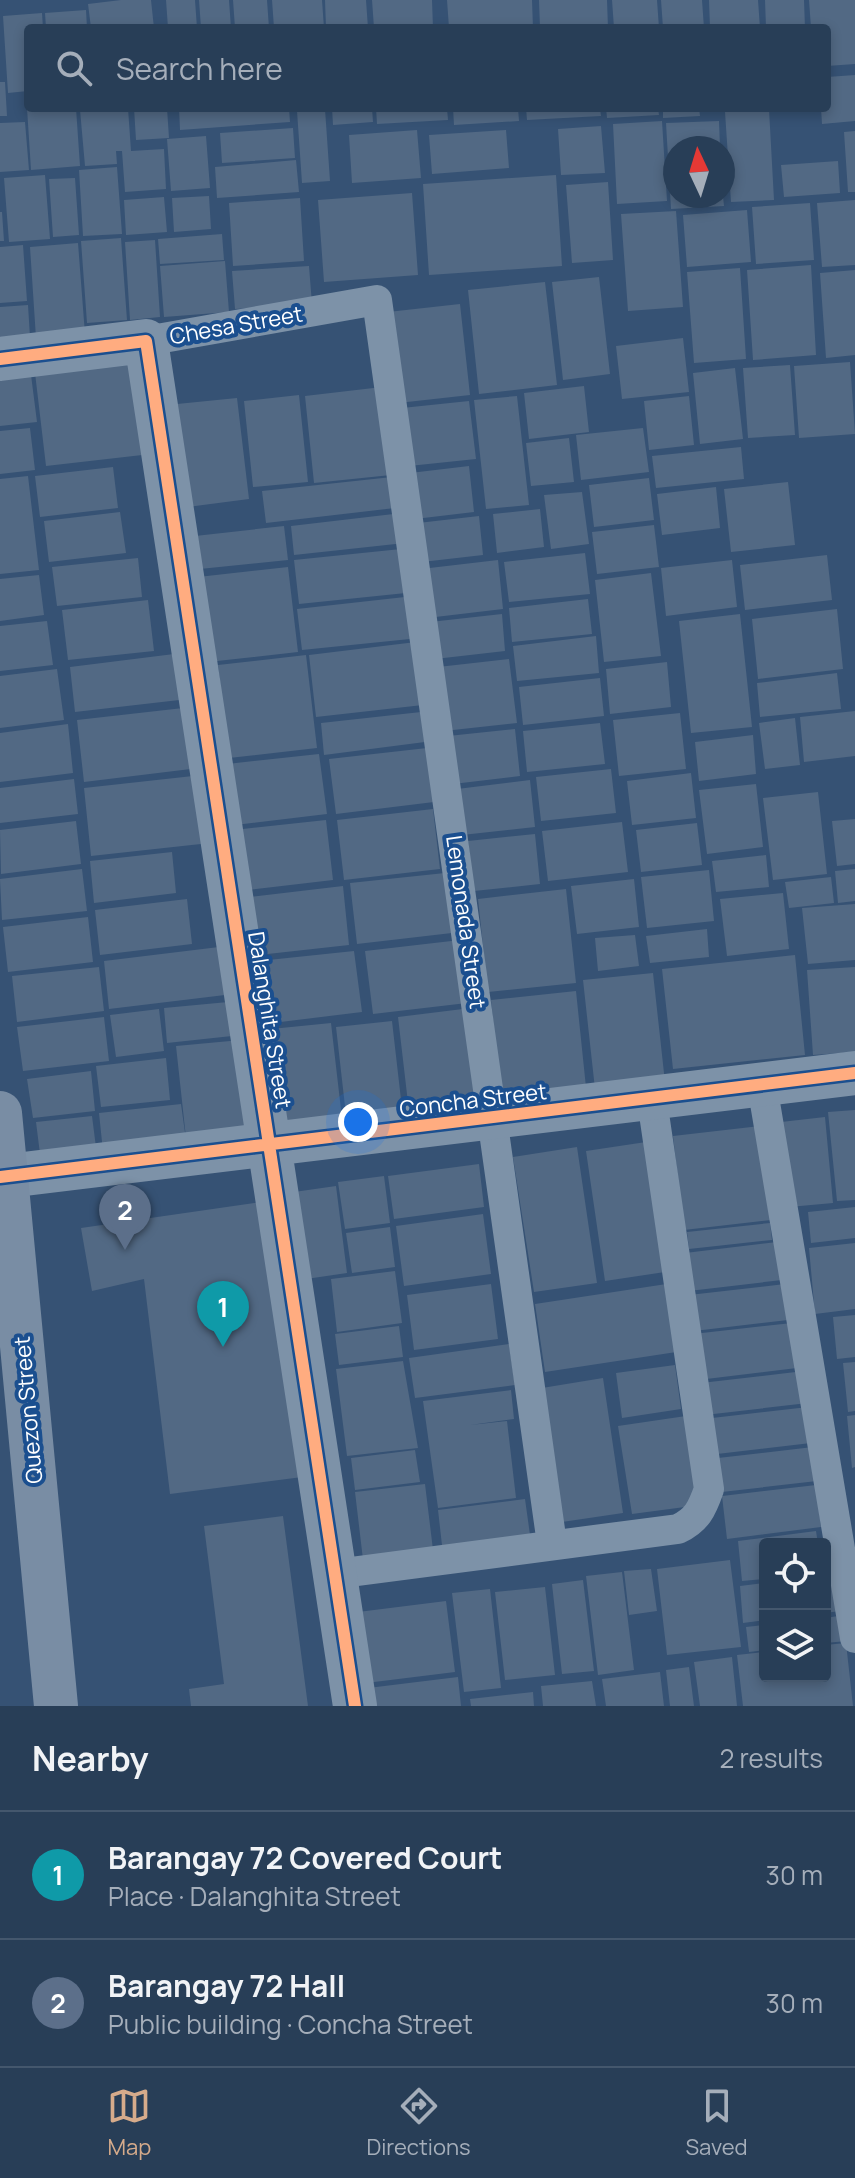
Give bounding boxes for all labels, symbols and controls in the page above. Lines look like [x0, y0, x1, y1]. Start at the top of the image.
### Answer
search box [24, 24, 831, 112]
icon: search [52, 46, 96, 90]
text: Search here [116, 48, 283, 89]
north arrow [663, 136, 735, 208]
street label: Chesa Street [167, 299, 305, 351]
street label: Lemonada Street [439, 833, 493, 1011]
street label: Dalanghita Street [241, 929, 299, 1111]
street label: Concha Street [398, 1076, 549, 1124]
your location [338, 1102, 378, 1142]
pin: 2 [99, 1184, 151, 1250]
pin: 1 [197, 1281, 249, 1347]
street label: Quezon Street [7, 1335, 49, 1485]
map controls [759, 1538, 831, 1682]
button: locate [759, 1538, 831, 1610]
button: layers [759, 1610, 831, 1682]
text: Nearby [32, 1735, 148, 1781]
text: 2 results [719, 1740, 823, 1776]
text: Barangay 72 Covered Court [108, 1837, 502, 1878]
text: 1 [52, 1857, 64, 1893]
text: 30 m [766, 1857, 823, 1893]
text: Place · Dalanghita Street [108, 1878, 401, 1914]
text: Barangay 72 Hall [108, 1965, 345, 2006]
text: 2 [50, 1985, 66, 2021]
text: 30 m [766, 1985, 823, 2021]
text: Public building · Concha Street [108, 2006, 473, 2042]
tab: Map [107, 2084, 151, 2162]
tab: Directions [366, 2084, 471, 2162]
tab: Saved [686, 2084, 748, 2162]

